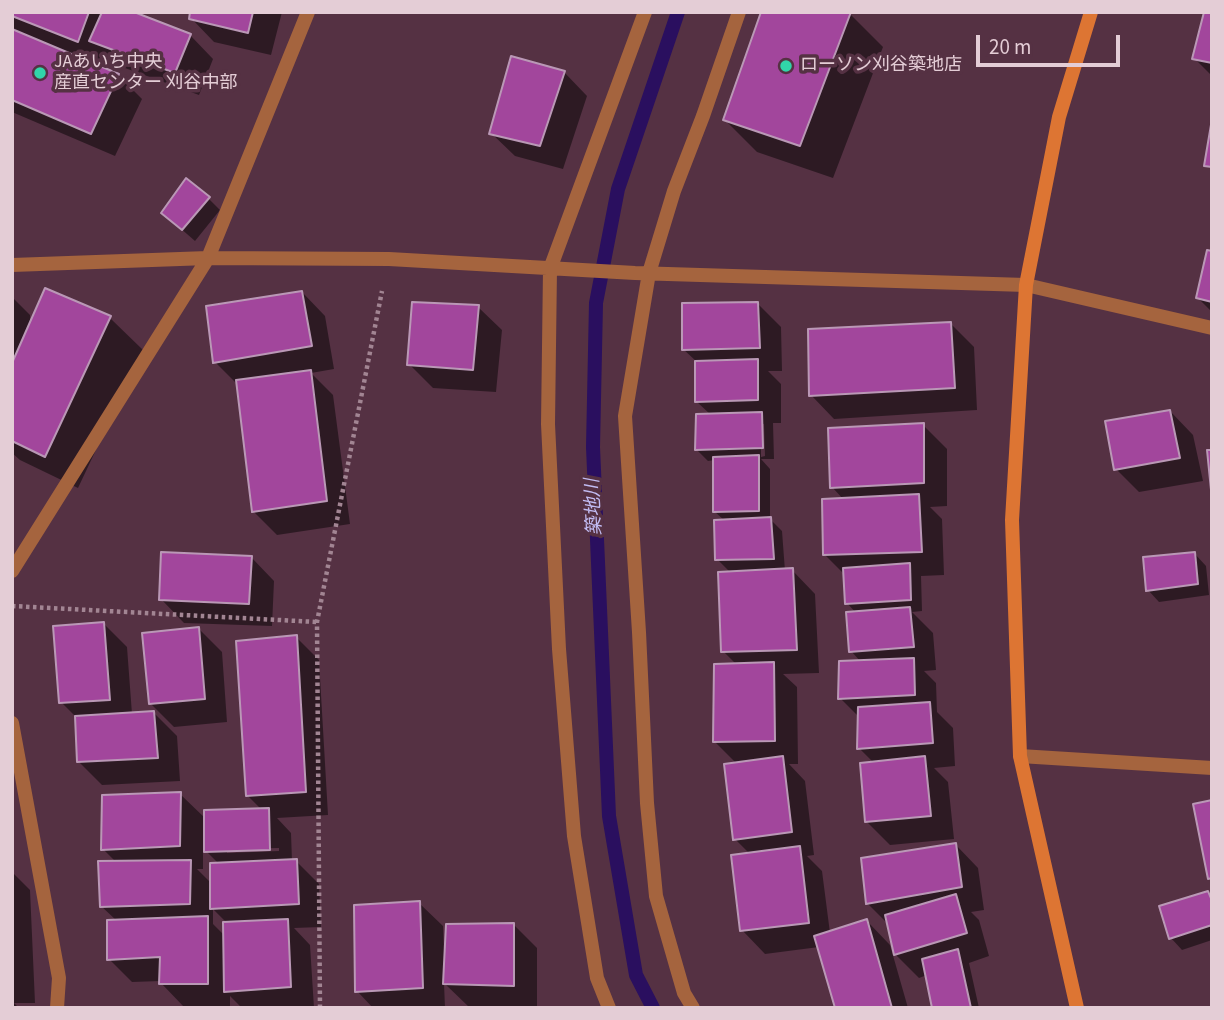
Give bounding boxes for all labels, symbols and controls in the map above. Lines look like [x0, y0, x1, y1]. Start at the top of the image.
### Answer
scale bar [979, 21, 1122, 65]
text: 20 m [989, 32, 1031, 62]
place label: JAあいち中央 産直センター 刈谷中部 [54, 52, 238, 94]
place label: ローソン刈谷築地店 [800, 55, 962, 77]
marker: ローソン刈谷築地店 [778, 58, 794, 74]
marker: JAあいち中央 産直センター 刈谷中部 [32, 65, 48, 81]
water label: 築地川 [582, 478, 608, 536]

